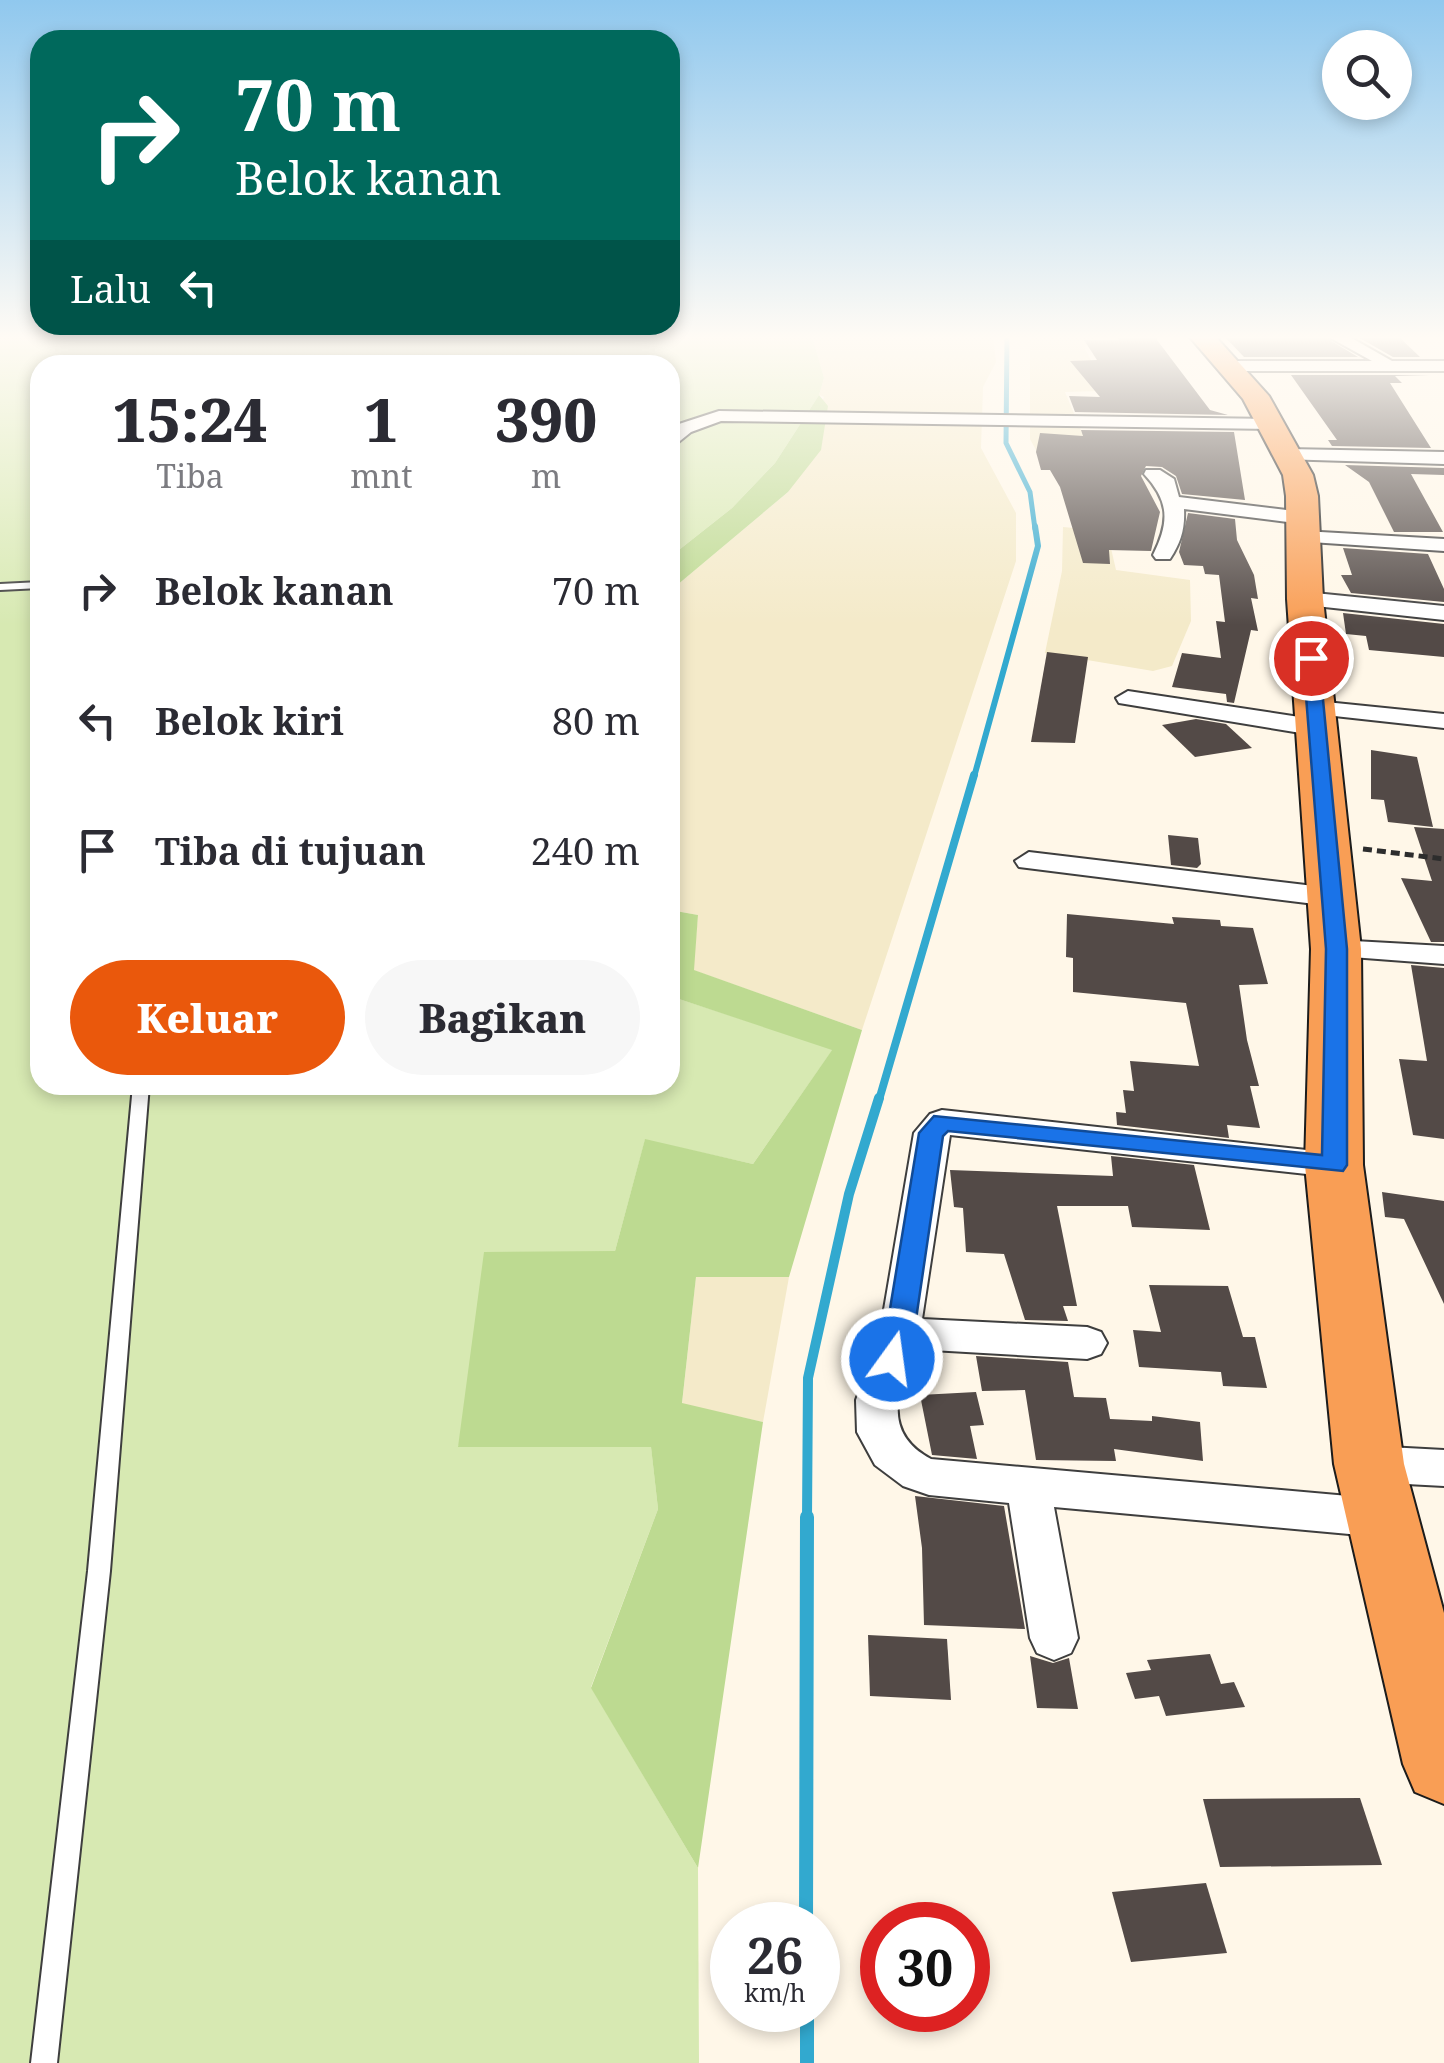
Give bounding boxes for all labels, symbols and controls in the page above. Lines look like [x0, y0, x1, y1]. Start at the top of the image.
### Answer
map controls [1322, 30, 1412, 120]
button: search [1322, 30, 1412, 120]
text: 70 m [235, 56, 401, 152]
icon: right [70, 70, 200, 200]
text: Belok kanan [235, 147, 502, 208]
icon: left [171, 260, 226, 315]
text: Lalu [70, 262, 151, 314]
text: 15:24 [113, 378, 268, 460]
text: 1 [364, 378, 398, 460]
text: 390 [495, 378, 597, 460]
text: Tiba [156, 454, 224, 497]
text: mnt [350, 454, 412, 497]
text: m [531, 454, 561, 497]
icon: right [70, 563, 125, 618]
text: Belok kanan [155, 564, 394, 616]
text: 70 m [552, 564, 640, 616]
pin [1269, 616, 1354, 701]
icon: arrive [1284, 631, 1339, 686]
icon: left [70, 693, 125, 748]
text: Belok kiri [155, 694, 344, 746]
text: 80 m [552, 694, 640, 746]
icon: arrive [70, 823, 125, 878]
text: Tiba di tujuan [155, 824, 426, 876]
text: 240 m [530, 824, 640, 876]
button: Keluar [70, 960, 345, 1075]
button: Bagikan [365, 960, 640, 1075]
position arrow [840, 1307, 944, 1411]
speed limit sign: 30 [860, 1902, 990, 2032]
text: 26 [747, 1921, 803, 1989]
text: km/h [744, 1975, 806, 2009]

